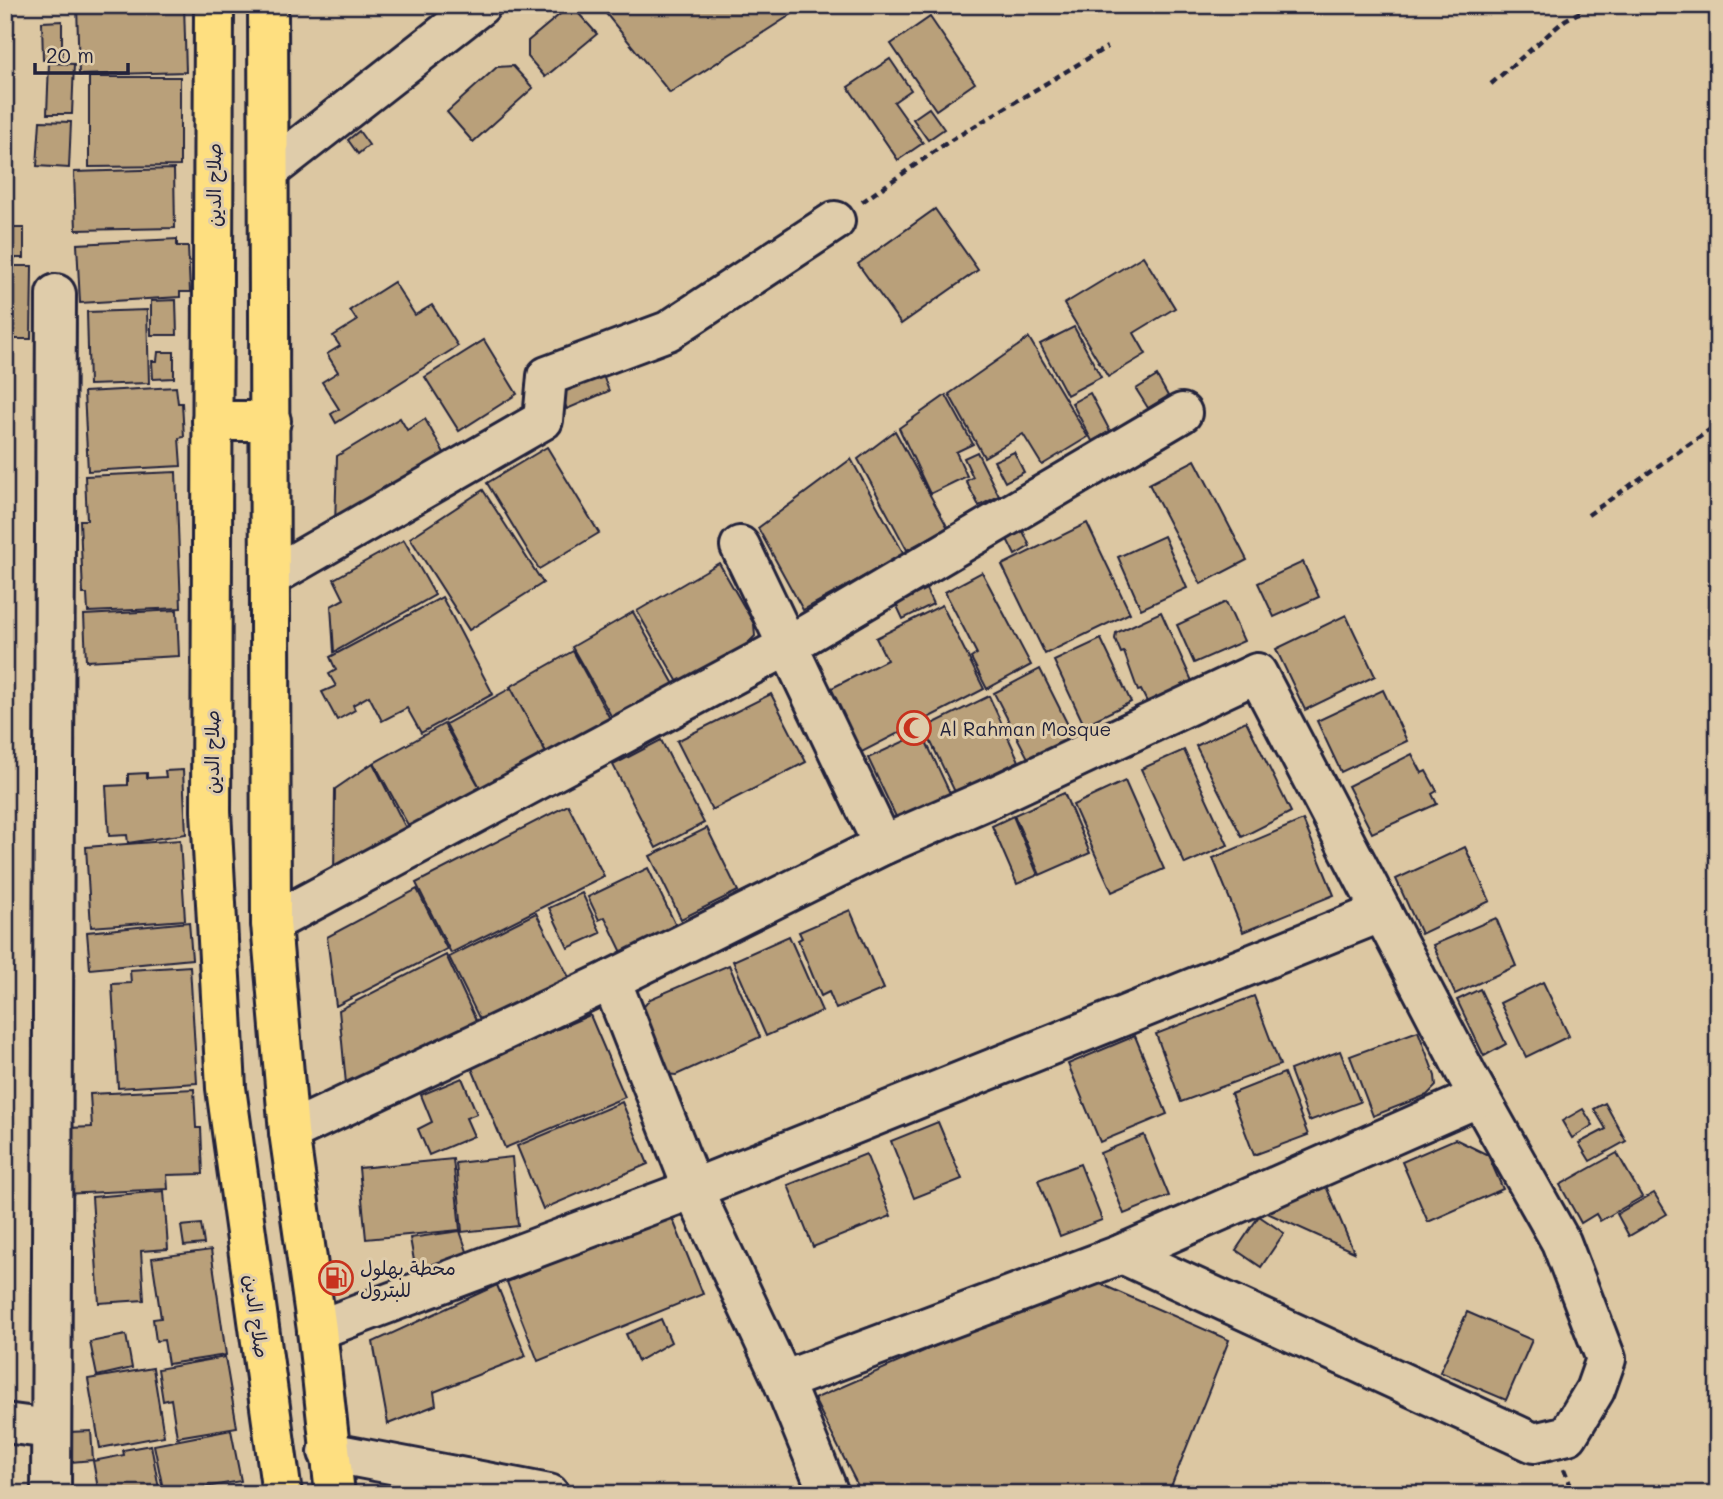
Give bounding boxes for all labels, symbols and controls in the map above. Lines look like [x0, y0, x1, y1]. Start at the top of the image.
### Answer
scale bar [35, 32, 128, 76]
text: 20 m [46, 41, 94, 68]
street label: صلاح الدين [201, 143, 227, 227]
mosque icon: Al Rahman Mosque [895, 709, 933, 747]
street label: صلاح الدين [199, 710, 225, 794]
place label: Al Rahman Mosque [939, 716, 1111, 741]
place label: محطة بهلول للبترول [360, 1255, 456, 1302]
fuel station icon: محطة بهلول للبترول [317, 1259, 355, 1297]
street label: صلاح الدين [238, 1273, 275, 1360]

